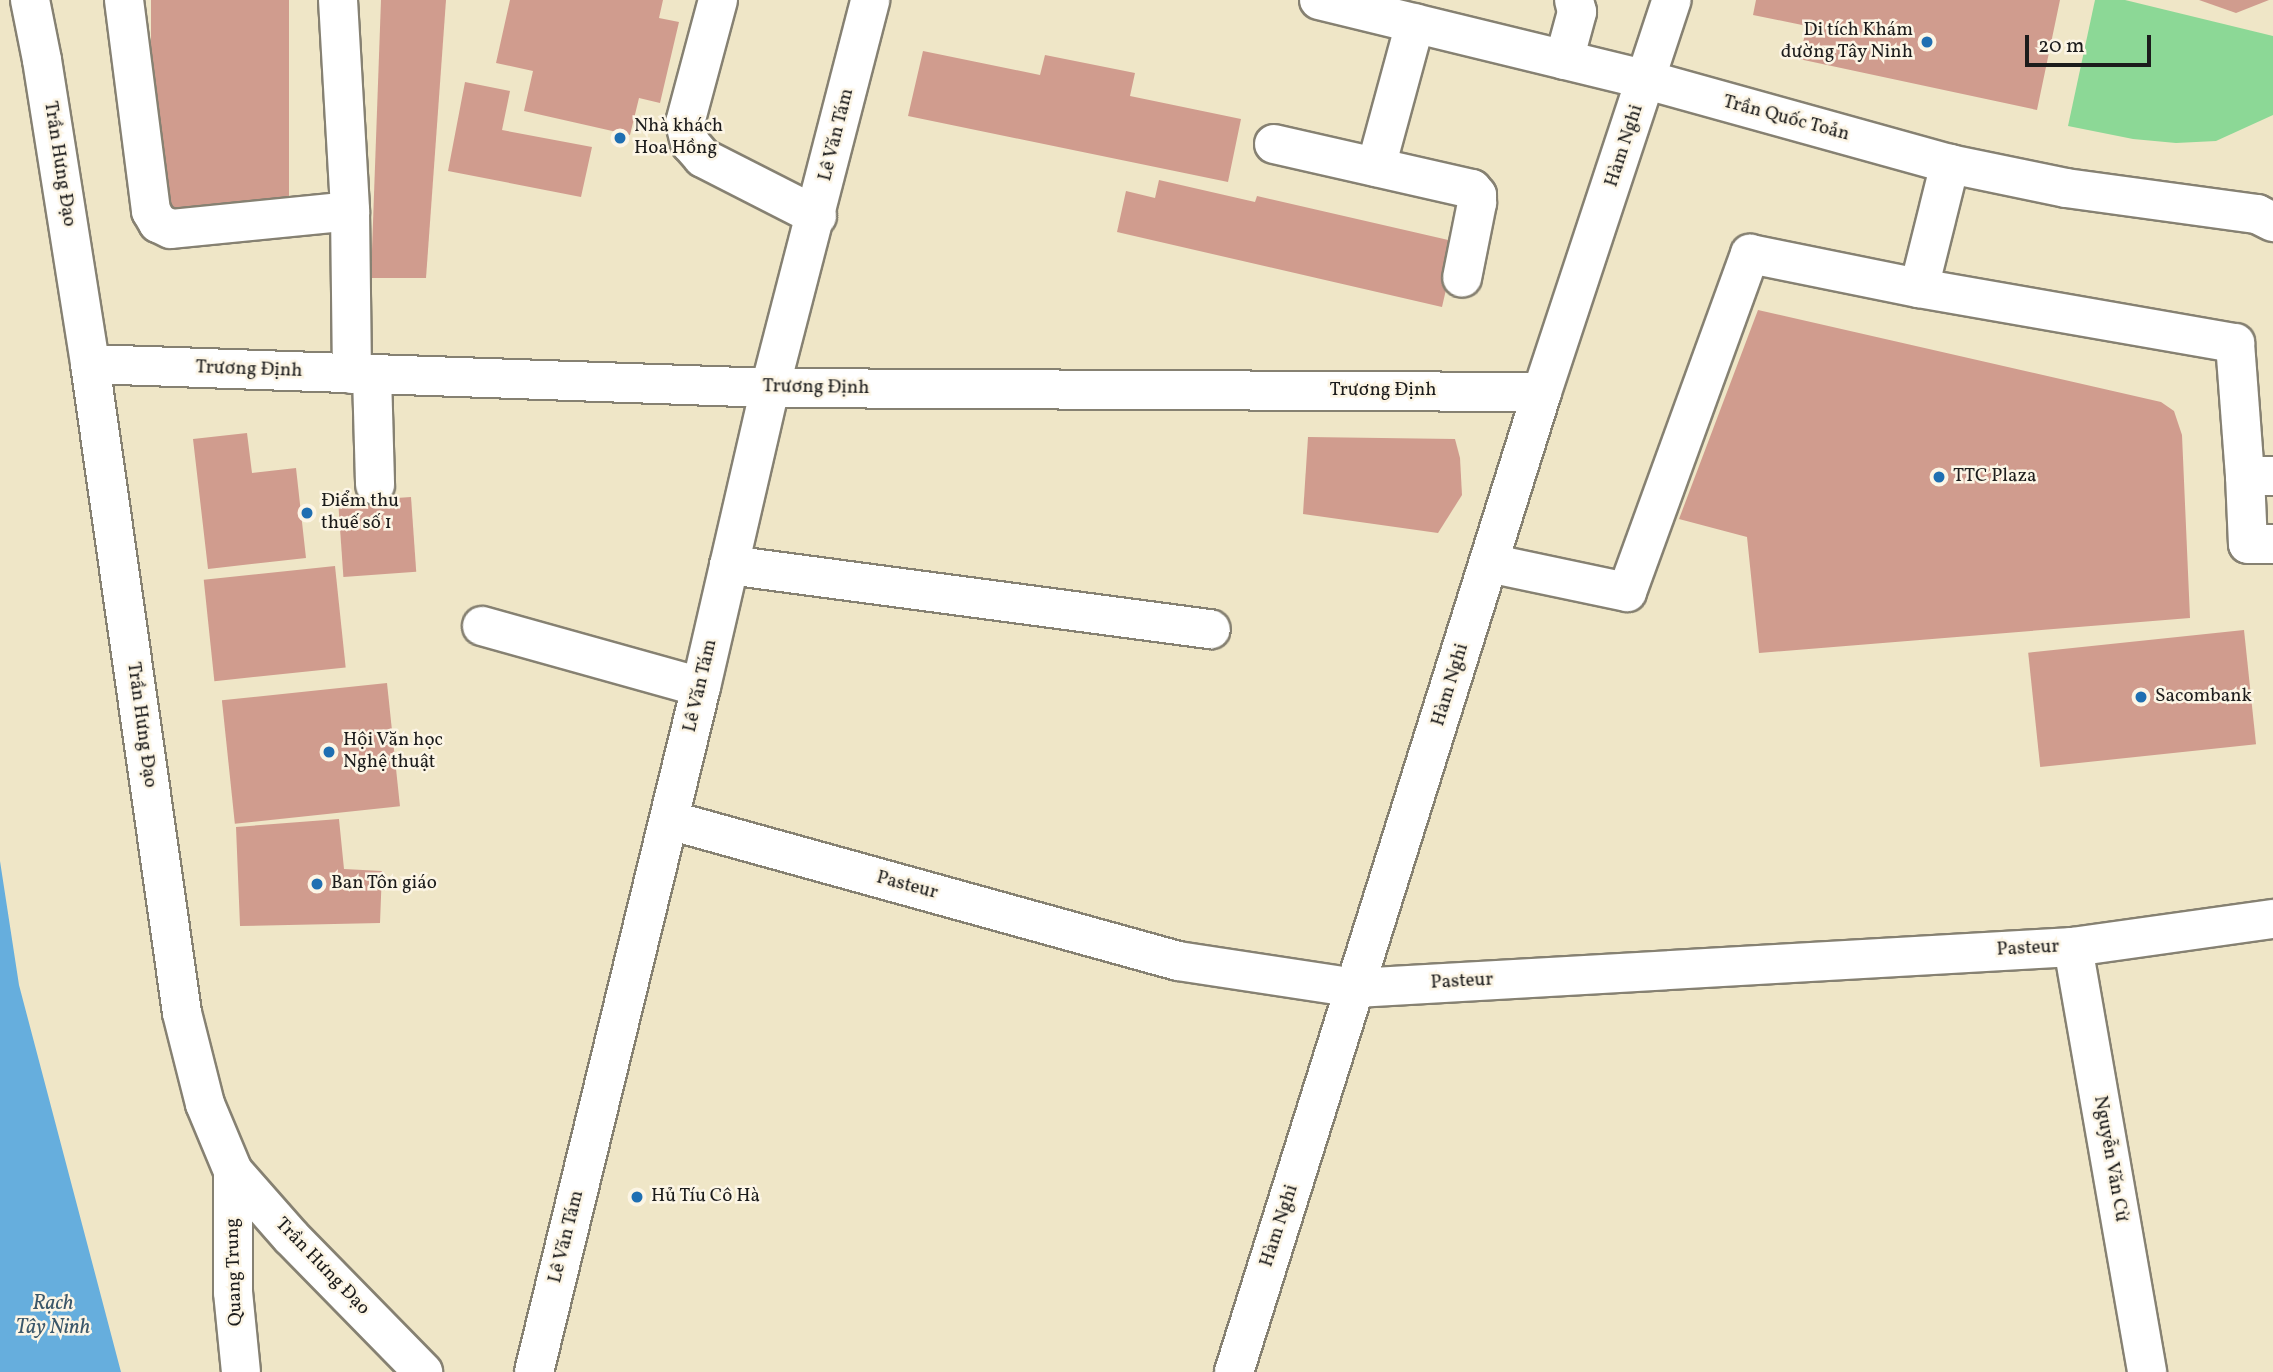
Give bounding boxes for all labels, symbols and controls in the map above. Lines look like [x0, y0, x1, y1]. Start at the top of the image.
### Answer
place label: Di tích Khám đường Tây Ninh [1780, 20, 1913, 64]
scale bar [2028, 21, 2154, 65]
text: 20 m [2038, 32, 2084, 61]
marker: Di tích Khám đường Tây Ninh [1919, 34, 1935, 50]
street label: Lê Văn Tám [814, 86, 860, 184]
street label: Trần Quốc Toản [1720, 91, 1852, 147]
street label: Trần Hưng Đạo [38, 100, 80, 228]
street label: Hàm Nghi [1601, 102, 1649, 190]
place label: Nhà khách Hoa Hồng [634, 116, 723, 160]
marker: Nhà khách Hoa Hồng [612, 130, 628, 146]
street label: Trương Định [195, 357, 303, 383]
street label: Trương Định [762, 376, 870, 400]
street label: Trương Định [1329, 380, 1437, 402]
place label: TTC Plaza [1953, 466, 2036, 488]
marker: TTC Plaza [1931, 469, 1947, 485]
place label: Điểm thu thuế số 1 [321, 491, 399, 535]
marker: Điểm thu thuế số 1 [299, 505, 315, 521]
street label: Lê Văn Tám [679, 637, 723, 735]
street label: Hàm Nghi [1428, 641, 1474, 729]
street label: Trần Hưng Đạo [121, 661, 161, 789]
place label: Sacombank [2155, 686, 2252, 708]
marker: Sacombank [2133, 689, 2149, 705]
place label: Hội Văn học Nghệ thuật [343, 730, 444, 774]
marker: Hội Văn học Nghệ thuật [321, 744, 337, 760]
street label: Pasteur [874, 867, 940, 905]
place label: Ban Tôn giáo [331, 873, 437, 895]
marker: Ban Tôn giáo [309, 876, 325, 892]
street label: Pasteur [1996, 936, 2060, 962]
street label: Pasteur [1430, 969, 1494, 995]
street label: Nguyễn Văn Cừ [2088, 1094, 2132, 1224]
street label: Hàm Nghi [1256, 1182, 1304, 1270]
place label: Hủ Tíu Cô Hà [651, 1186, 760, 1208]
street label: Lê Văn Tám [544, 1188, 590, 1286]
marker: Hủ Tíu Cô Hà [629, 1189, 645, 1205]
street label: Trần Hưng Đạo [270, 1214, 374, 1320]
street label: Quang Trung [222, 1217, 248, 1327]
water label: Rạch Tây Ninh [16, 1291, 90, 1341]

